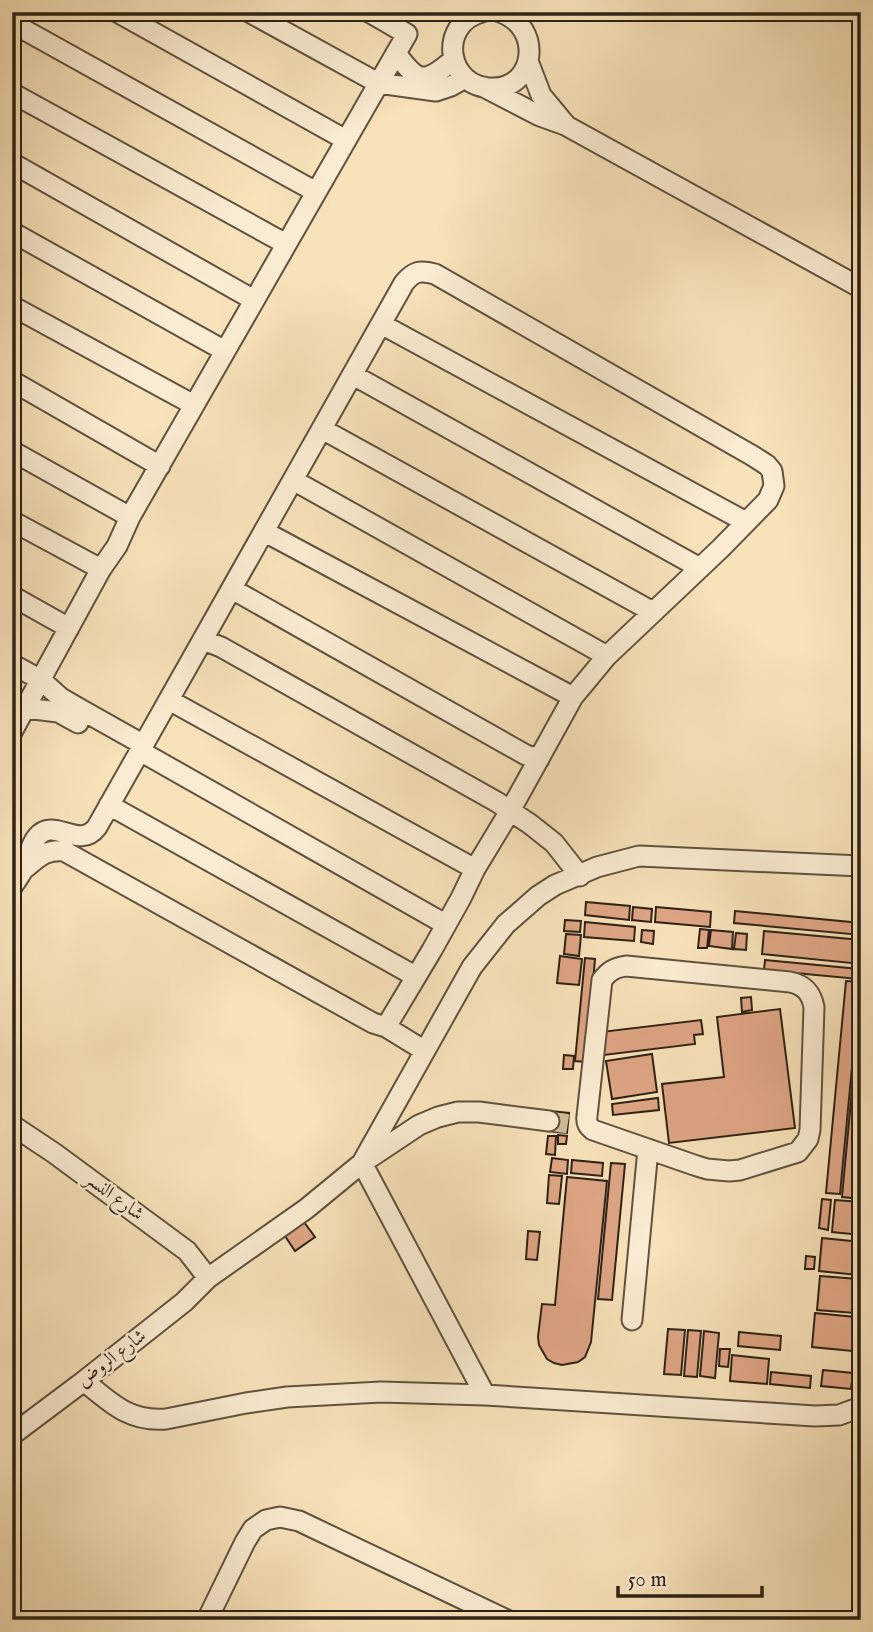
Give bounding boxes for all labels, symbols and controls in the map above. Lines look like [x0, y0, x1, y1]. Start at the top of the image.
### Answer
street label: شارع النسر [77, 1166, 148, 1228]
street label: شارع الروض [72, 1324, 153, 1395]
scale bar [618, 1555, 761, 1599]
text: 50 m [628, 1567, 667, 1594]

